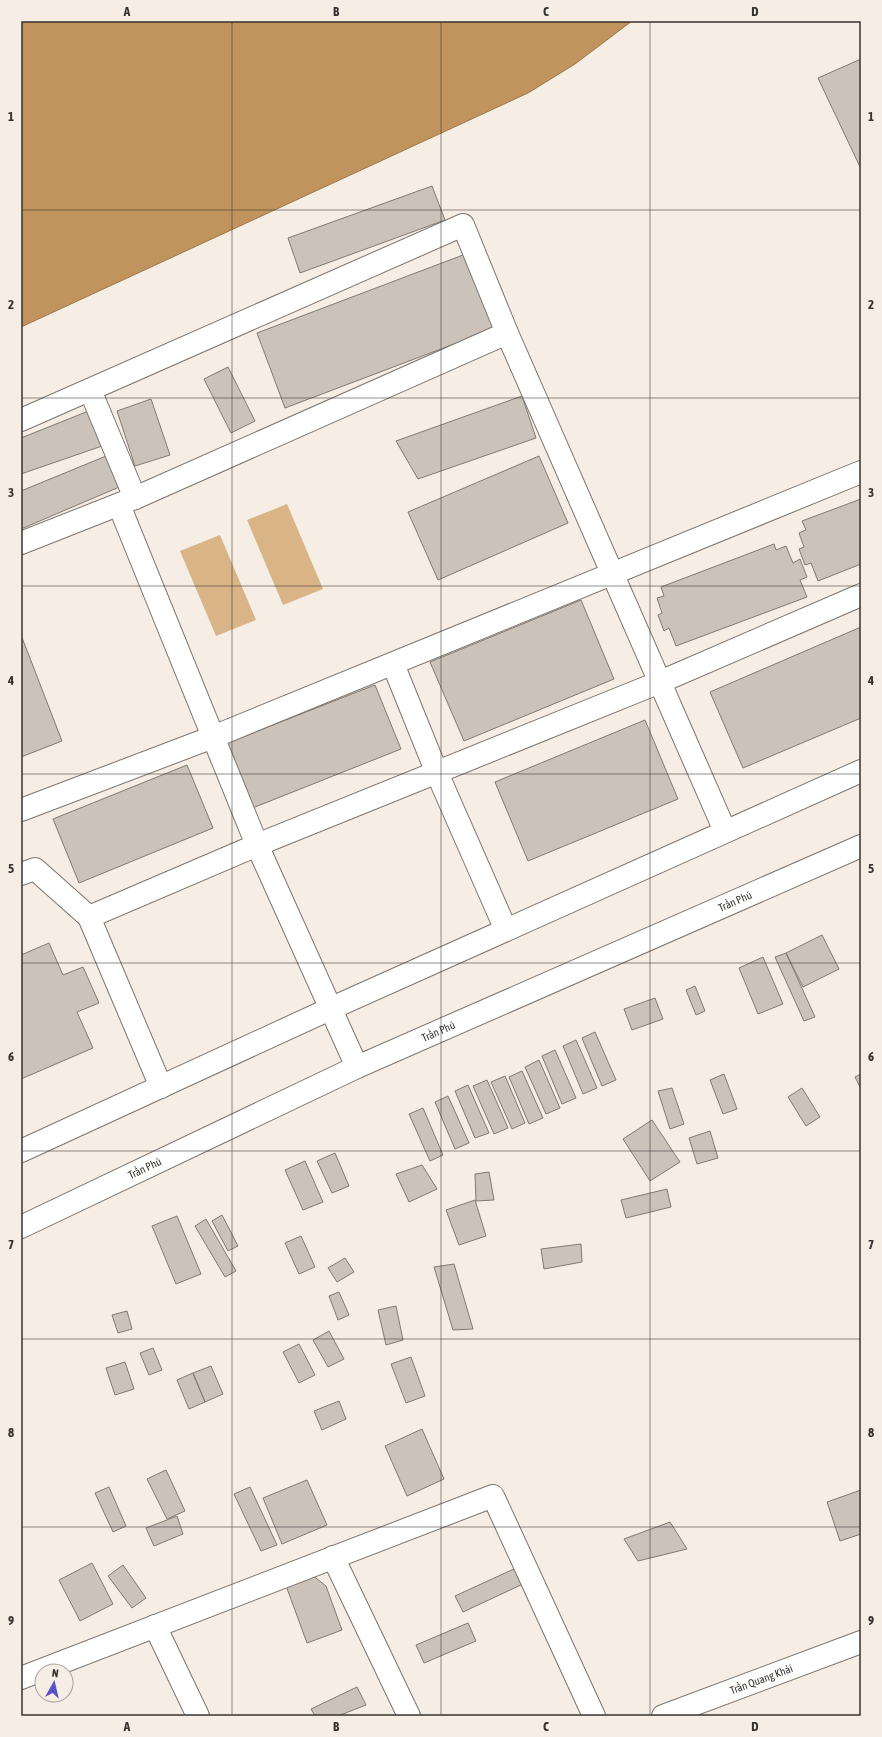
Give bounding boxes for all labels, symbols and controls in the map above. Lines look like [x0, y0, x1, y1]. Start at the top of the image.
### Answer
text: A [123, 4, 131, 19]
text: B [333, 4, 340, 19]
text: C [543, 4, 549, 19]
text: D [751, 4, 759, 19]
text: 1 [8, 109, 14, 124]
text: 1 [868, 109, 874, 124]
text: 2 [8, 297, 14, 312]
text: 2 [868, 297, 874, 312]
text: 3 [8, 485, 14, 500]
text: 3 [868, 485, 874, 500]
text: 4 [7, 673, 14, 688]
text: 4 [867, 673, 874, 688]
text: 5 [8, 861, 14, 876]
text: 5 [868, 861, 874, 876]
street label: Trần Phú [717, 889, 754, 914]
street label: Trần Phú [420, 1019, 457, 1044]
text: 6 [8, 1049, 14, 1064]
text: 6 [868, 1049, 874, 1064]
street label: Trần Phú [126, 1155, 163, 1181]
text: 7 [8, 1237, 14, 1252]
text: 7 [868, 1237, 874, 1252]
text: 8 [8, 1425, 14, 1440]
text: 8 [868, 1425, 874, 1440]
text: 9 [8, 1613, 14, 1628]
text: 9 [868, 1613, 874, 1628]
street label: Trần Quang Khải [728, 1662, 794, 1696]
north arrow [34, 1663, 74, 1703]
text: N [51, 1667, 59, 1679]
text: A [123, 1719, 131, 1734]
text: B [333, 1719, 340, 1734]
text: C [543, 1719, 549, 1734]
text: D [751, 1719, 759, 1734]

